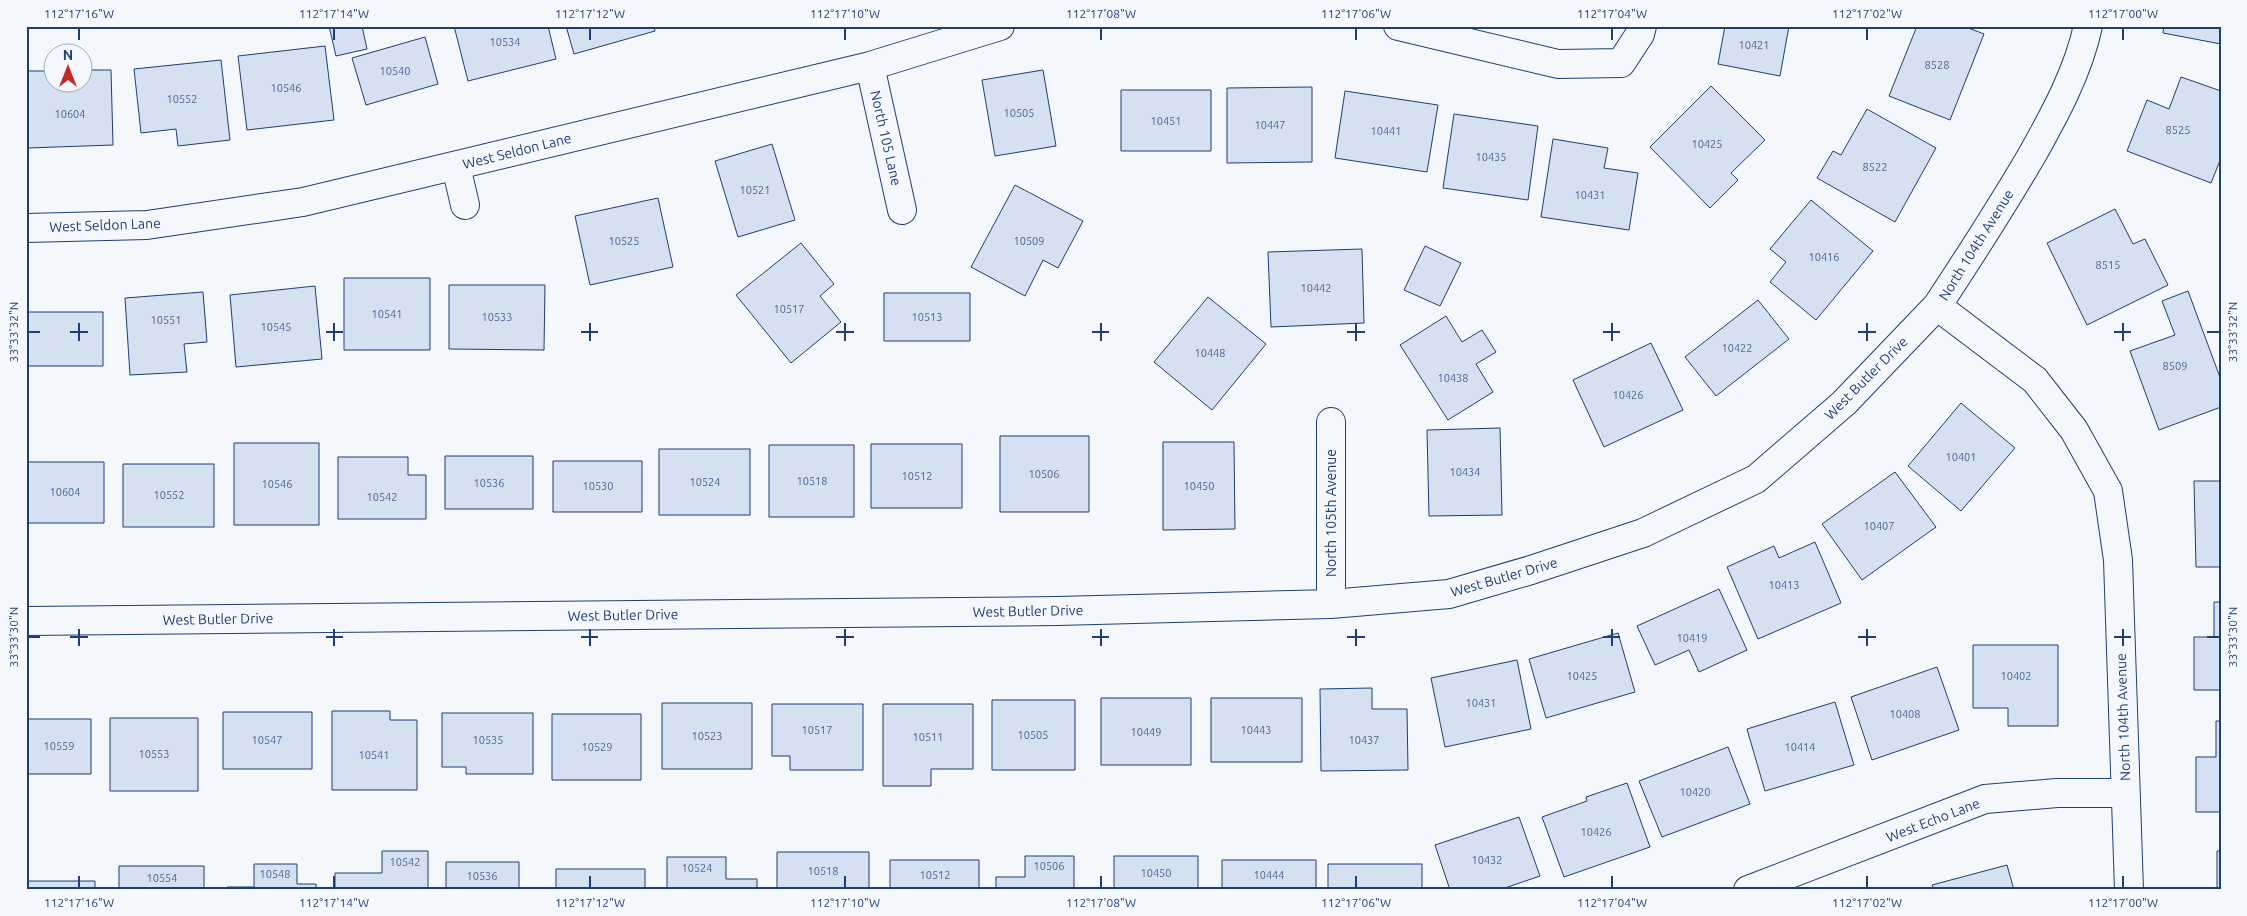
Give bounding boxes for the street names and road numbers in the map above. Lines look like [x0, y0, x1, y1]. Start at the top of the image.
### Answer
street label: North 105 Lane [867, 89, 905, 187]
street label: West Seldon Lane [461, 130, 573, 172]
street label: North 104th Avenue [1935, 187, 2017, 303]
street label: West Seldon Lane [49, 215, 161, 235]
street label: West Butler Drive [1821, 333, 1911, 423]
street label: North 105th Avenue [1323, 449, 1339, 577]
street label: West Butler Drive [1449, 554, 1559, 600]
street label: West Butler Drive [973, 602, 1083, 620]
street label: West Butler Drive [568, 606, 678, 624]
street label: West Butler Drive [163, 610, 273, 628]
street label: North 104th Avenue [2113, 653, 2133, 781]
street label: West Echo Lane [1884, 795, 1982, 845]

